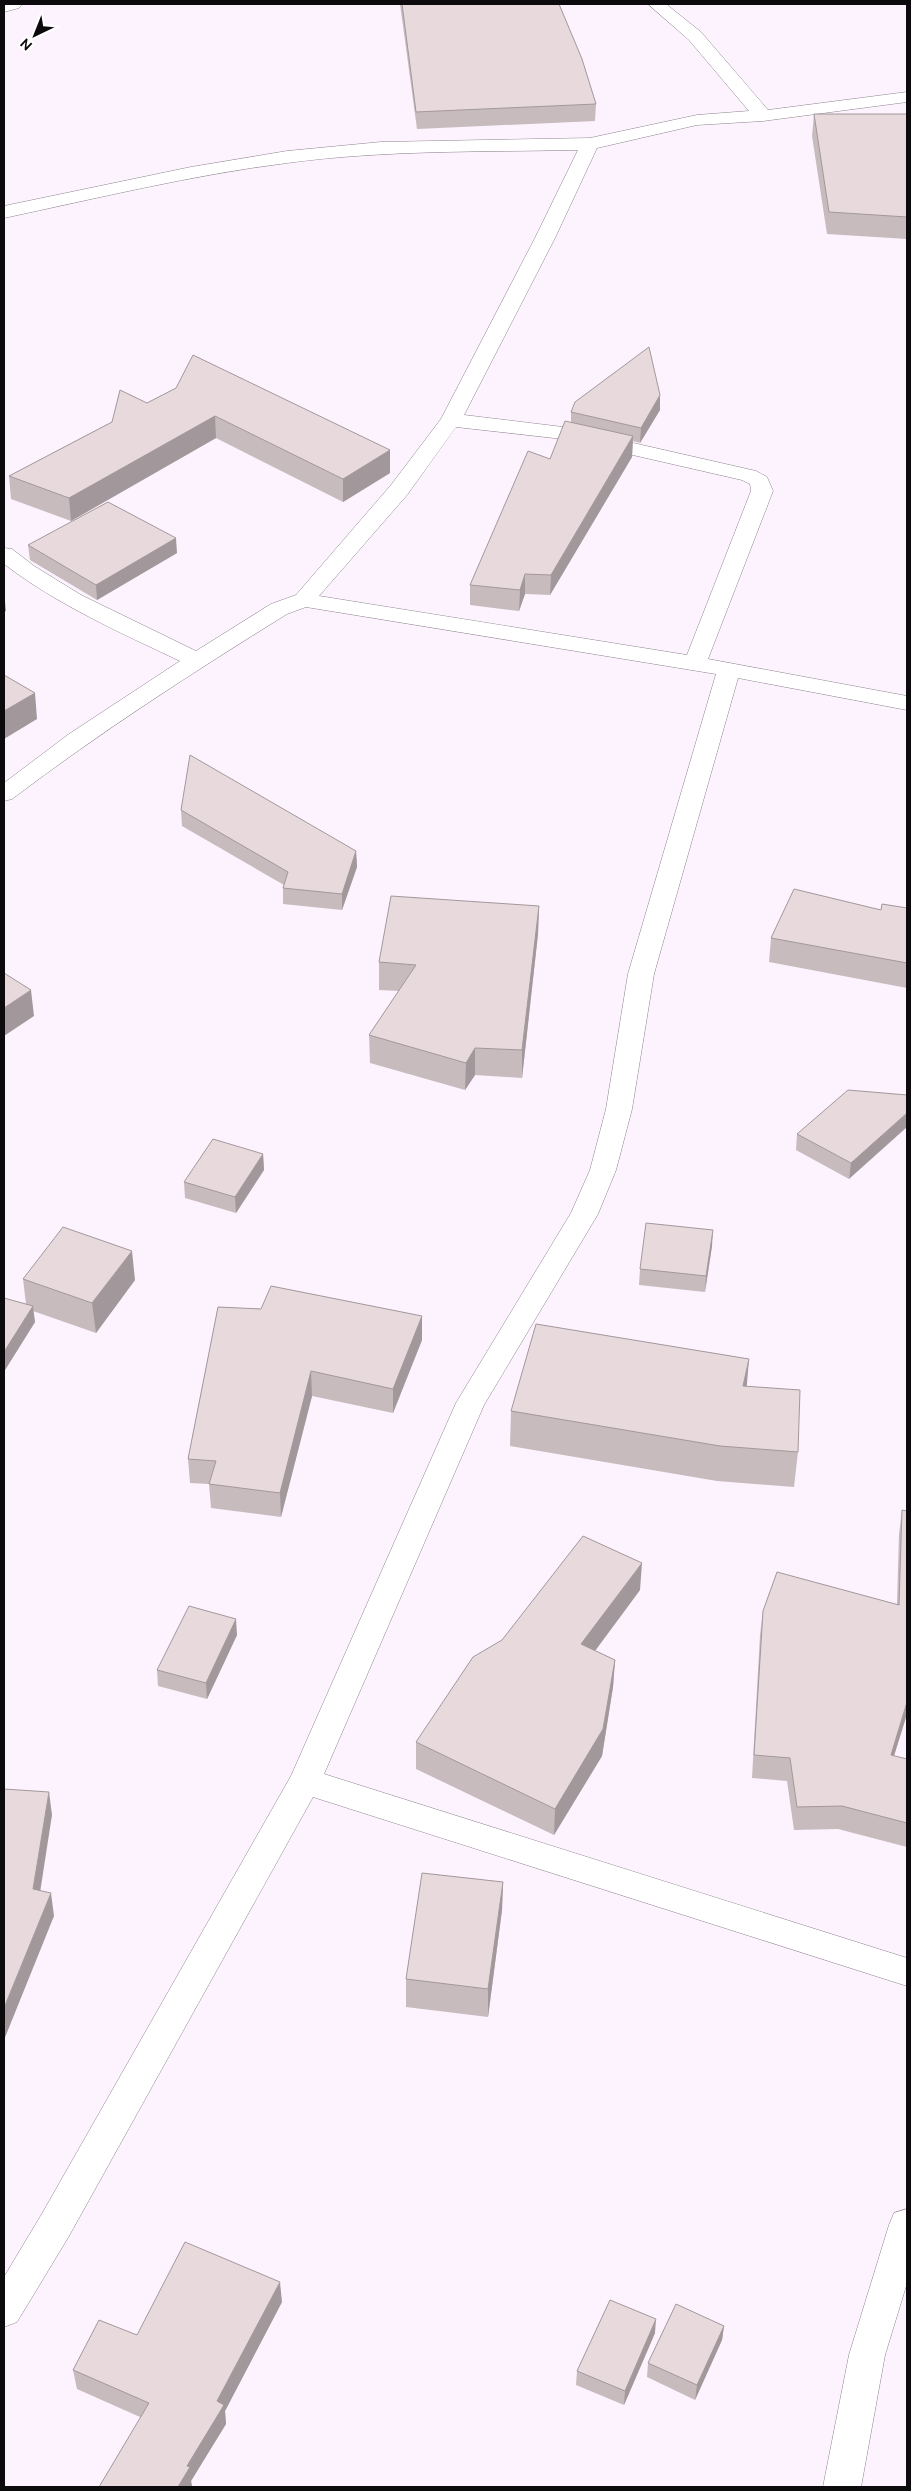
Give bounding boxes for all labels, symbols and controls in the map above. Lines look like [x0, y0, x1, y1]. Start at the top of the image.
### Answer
north arrow [10, 10, 60, 60]
text: N [17, 35, 35, 54]

